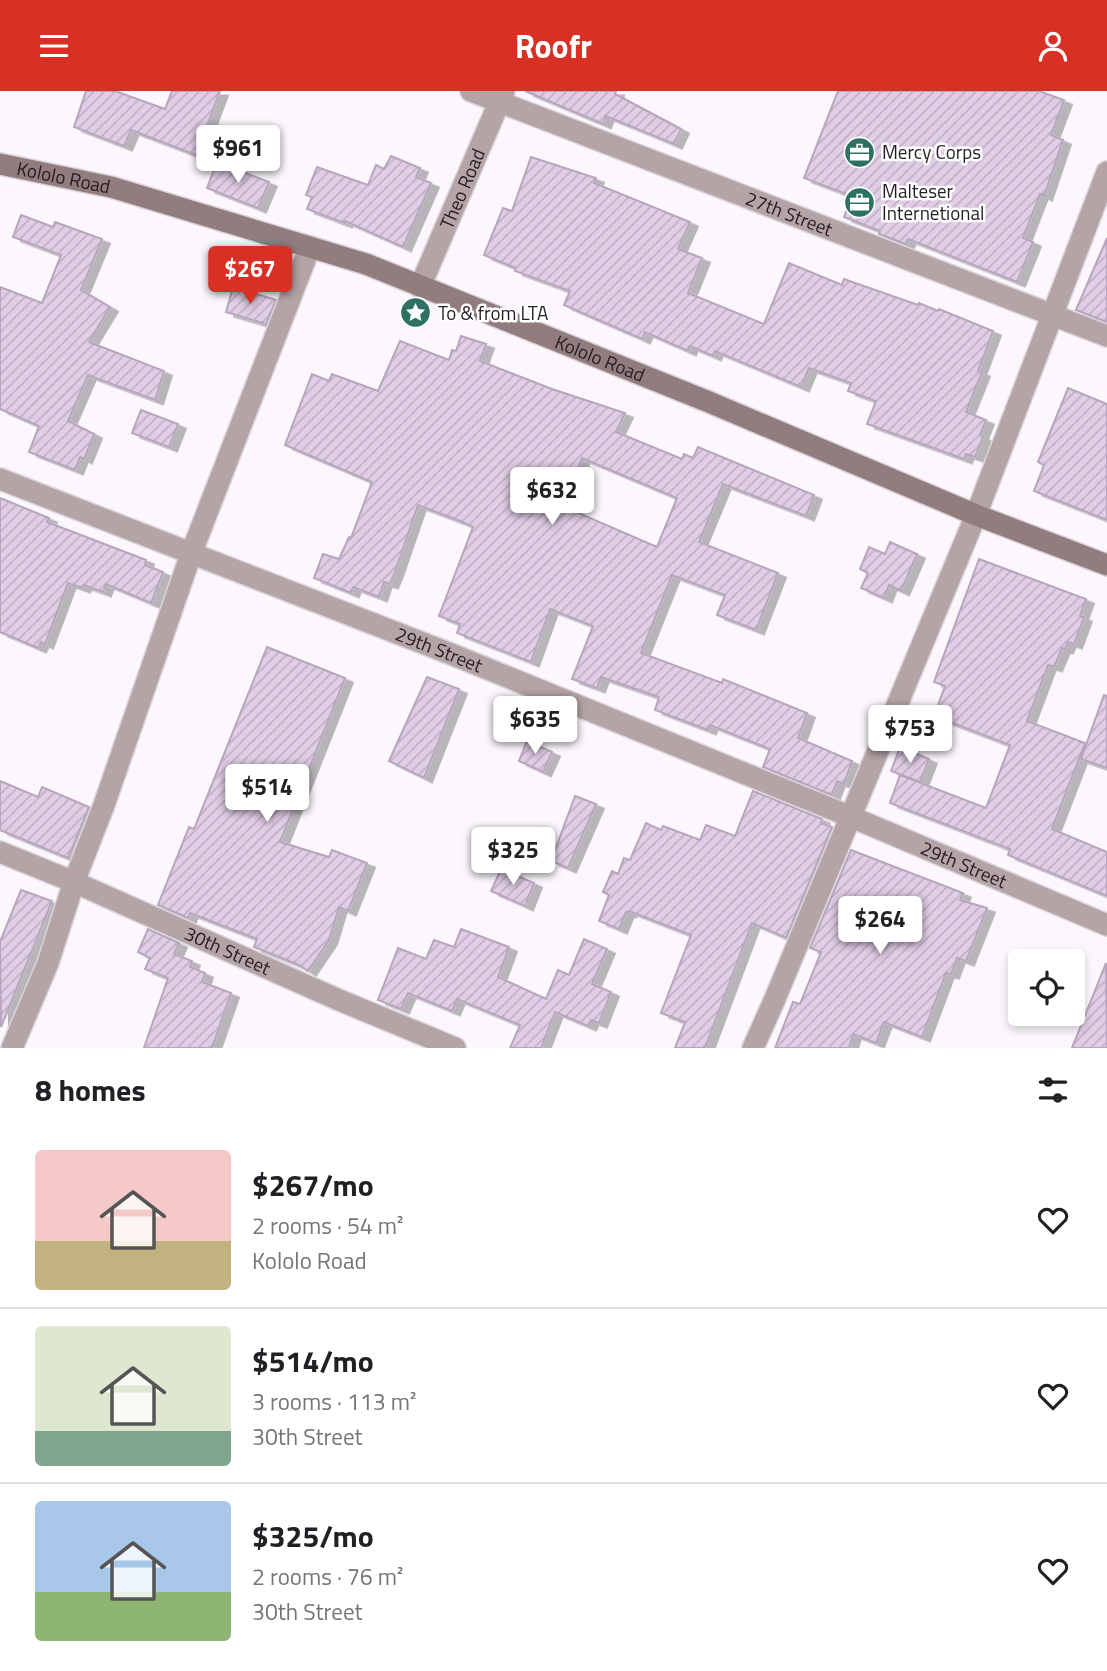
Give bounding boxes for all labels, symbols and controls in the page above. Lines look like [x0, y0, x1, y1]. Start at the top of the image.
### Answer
text: Roofr [515, 22, 592, 70]
icon: menu [35, 27, 73, 65]
icon: person [1034, 27, 1072, 65]
pin: $961 [197, 125, 279, 185]
text: $961 [212, 130, 264, 165]
office icon: Mercy Corps [842, 135, 876, 169]
place label: Mercy Corps [882, 137, 981, 166]
street label: Theo Road [432, 144, 492, 233]
street label: Kololo Road [14, 153, 113, 201]
place label: Malteser Internetional [882, 176, 984, 227]
street label: 27th Street [742, 183, 838, 243]
office icon: Malteser Internetional [842, 185, 876, 219]
pin: $267 [209, 247, 291, 306]
text: $267 [224, 251, 276, 286]
place icon: To & from LTA [398, 296, 432, 330]
place label: To & from LTA [438, 298, 548, 327]
street label: Kololo Road [551, 327, 650, 389]
pin: $632 [511, 467, 593, 527]
text: $632 [526, 472, 578, 507]
street label: 29th Street [391, 619, 487, 680]
pin: $635 [494, 697, 576, 756]
text: $635 [509, 701, 561, 736]
pin: $753 [869, 705, 951, 765]
text: $753 [884, 710, 936, 745]
pin: $514 [226, 765, 308, 824]
text: $514 [241, 769, 293, 804]
pin: $325 [472, 827, 554, 887]
text: $325 [487, 832, 539, 867]
street label: 29th Street [916, 833, 1012, 895]
pin: $264 [839, 897, 921, 956]
text: $264 [854, 901, 906, 936]
street label: 30th Street [180, 918, 276, 982]
map controls [1008, 949, 1085, 1026]
button: locate [1008, 949, 1085, 1026]
text: 8 homes [35, 1067, 146, 1113]
icon: filters [1034, 1071, 1072, 1109]
text: $267/mo [252, 1162, 374, 1208]
icon: home [91, 1178, 175, 1262]
icon: heart [1034, 1201, 1072, 1239]
text: 2 rooms · 54 m² [252, 1208, 403, 1243]
text: Kololo Road [252, 1243, 367, 1278]
text: $514/mo [252, 1338, 374, 1384]
icon: home [91, 1354, 175, 1438]
icon: heart [1034, 1377, 1072, 1415]
text: 3 rooms · 113 m² [252, 1384, 416, 1419]
text: 30th Street [252, 1419, 363, 1454]
text: $325/mo [252, 1513, 374, 1559]
icon: home [91, 1529, 175, 1613]
icon: heart [1034, 1552, 1072, 1590]
text: 2 rooms · 76 m² [252, 1559, 403, 1594]
text: 30th Street [252, 1594, 363, 1629]

